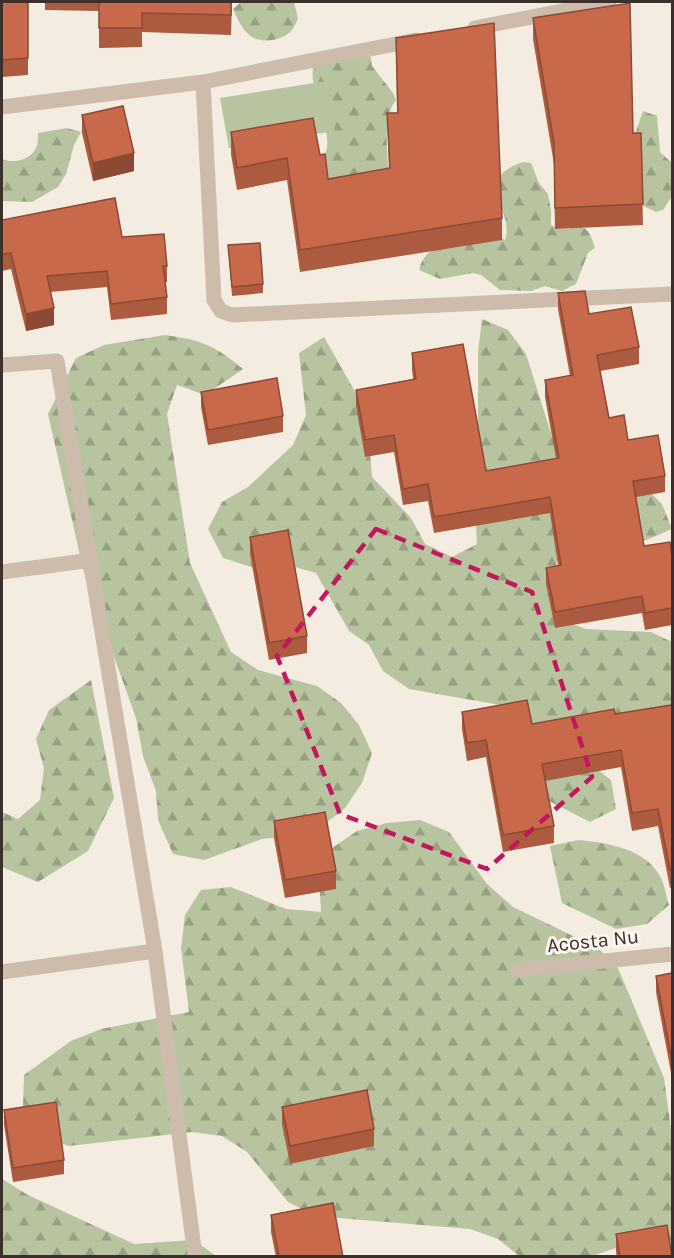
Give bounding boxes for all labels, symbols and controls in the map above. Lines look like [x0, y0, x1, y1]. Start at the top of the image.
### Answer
street label: Acosta Nu [546, 925, 640, 957]

